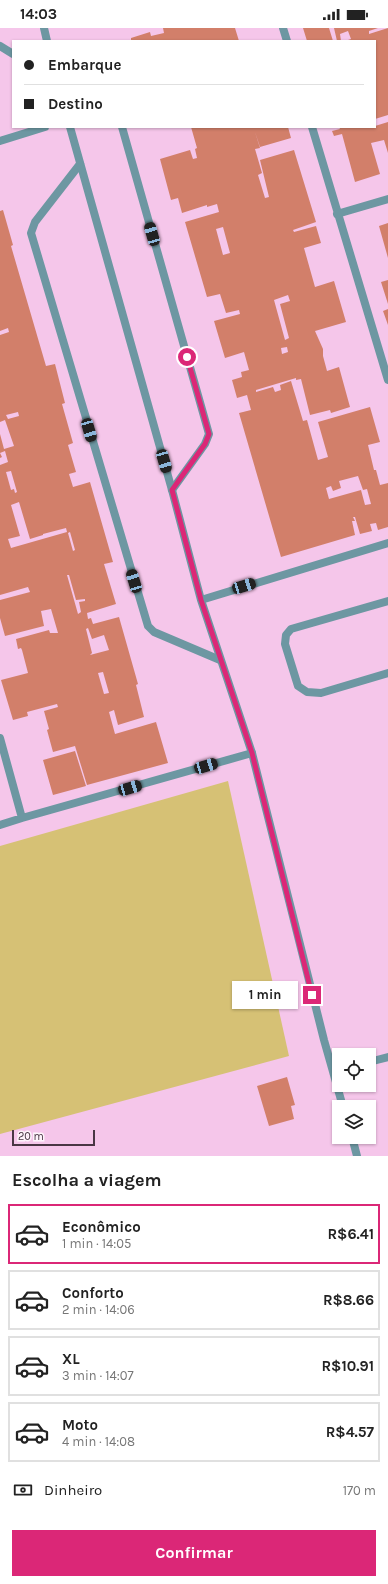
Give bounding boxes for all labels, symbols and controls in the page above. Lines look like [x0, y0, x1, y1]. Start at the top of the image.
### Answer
text: 14:03 [20, 5, 57, 23]
text: Embarque [48, 56, 121, 74]
text: Destino [48, 95, 103, 113]
car [143, 221, 161, 247]
route start [178, 348, 196, 366]
car [80, 417, 98, 443]
car [155, 448, 173, 474]
car [125, 568, 143, 594]
car [231, 577, 257, 595]
car [193, 757, 219, 775]
car [117, 779, 143, 797]
callout: 1 min [232, 981, 298, 1009]
route end [303, 986, 321, 1004]
text: 1 min [249, 987, 281, 1002]
map controls [332, 1048, 376, 1144]
button: locate [332, 1048, 376, 1092]
button: layers [332, 1100, 376, 1144]
scale bar [12, 1128, 95, 1147]
text: 20 m [18, 1130, 44, 1143]
text: Escolha a viagem [12, 1169, 162, 1191]
icon: car [14, 1216, 50, 1252]
text: Econômico [62, 1218, 141, 1236]
text: R$6.41 [327, 1225, 374, 1243]
text: 1 min · 14:05 [62, 1236, 131, 1251]
icon: car [14, 1282, 50, 1318]
text: Conforto [62, 1284, 124, 1302]
text: R$8.66 [323, 1291, 374, 1309]
text: 2 min · 14:06 [62, 1302, 135, 1317]
icon: car [14, 1348, 50, 1384]
text: XL [62, 1350, 80, 1368]
text: R$10.91 [321, 1357, 374, 1375]
text: 3 min · 14:07 [62, 1368, 134, 1383]
icon: car [14, 1414, 50, 1450]
text: Moto [62, 1416, 98, 1434]
text: R$4.57 [326, 1423, 374, 1441]
text: 4 min · 14:08 [62, 1434, 135, 1449]
icon: cash [12, 1479, 34, 1501]
text: Dinheiro [44, 1481, 102, 1499]
text: 170 m [343, 1483, 376, 1498]
button: Confirmar [12, 1530, 376, 1576]

